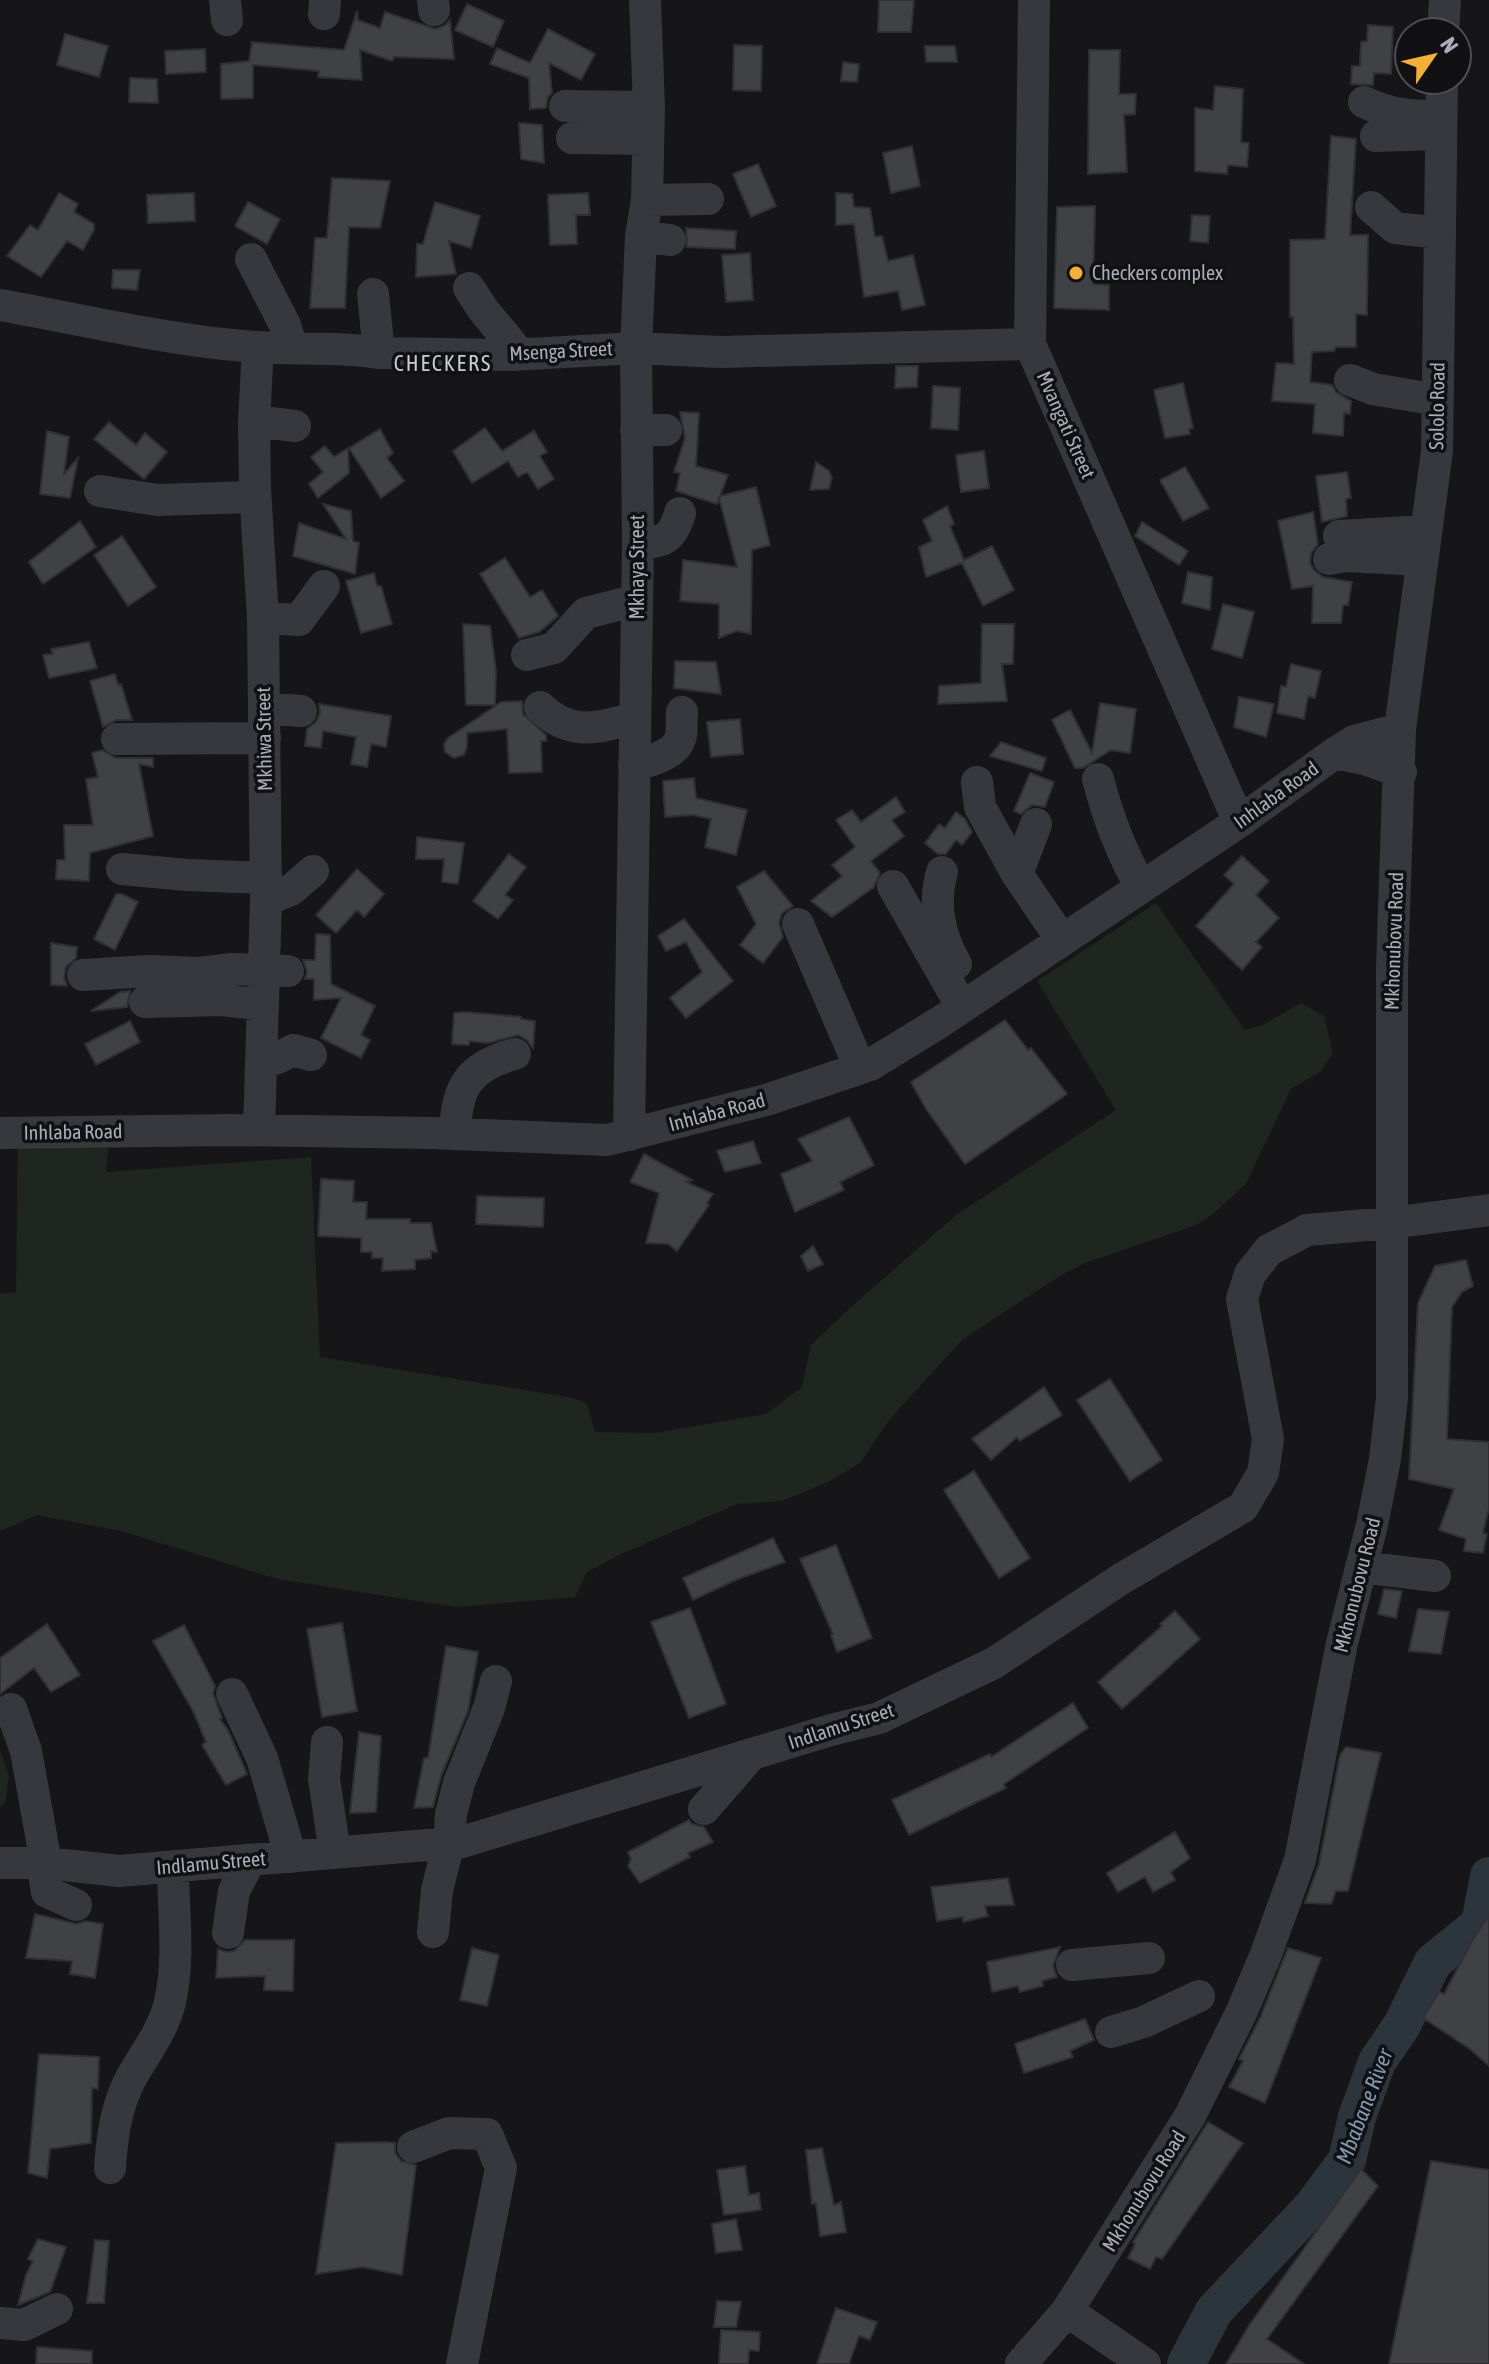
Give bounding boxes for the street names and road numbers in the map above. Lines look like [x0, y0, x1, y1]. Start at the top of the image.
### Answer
street label: Msenga Street [509, 336, 613, 365]
street label: Sololo Road [1424, 362, 1449, 450]
street label: Mvangati Street [1033, 368, 1100, 482]
street label: Mkhaya Street [625, 514, 648, 620]
street label: Mkhiwa Street [251, 687, 276, 791]
street label: Inhlaba Road [1229, 756, 1322, 833]
street label: Mkhonubovu Road [1380, 872, 1407, 1010]
street label: Inhlaba Road [666, 1088, 768, 1135]
street label: Inhlaba Road [23, 1119, 123, 1144]
street label: Mkhonubovu Road [1329, 1515, 1384, 1655]
street label: Indlamu Street [785, 1698, 897, 1753]
street label: Indlamu Street [155, 1846, 267, 1879]
street label: Mkhonubovu Road [1097, 2126, 1190, 2255]

